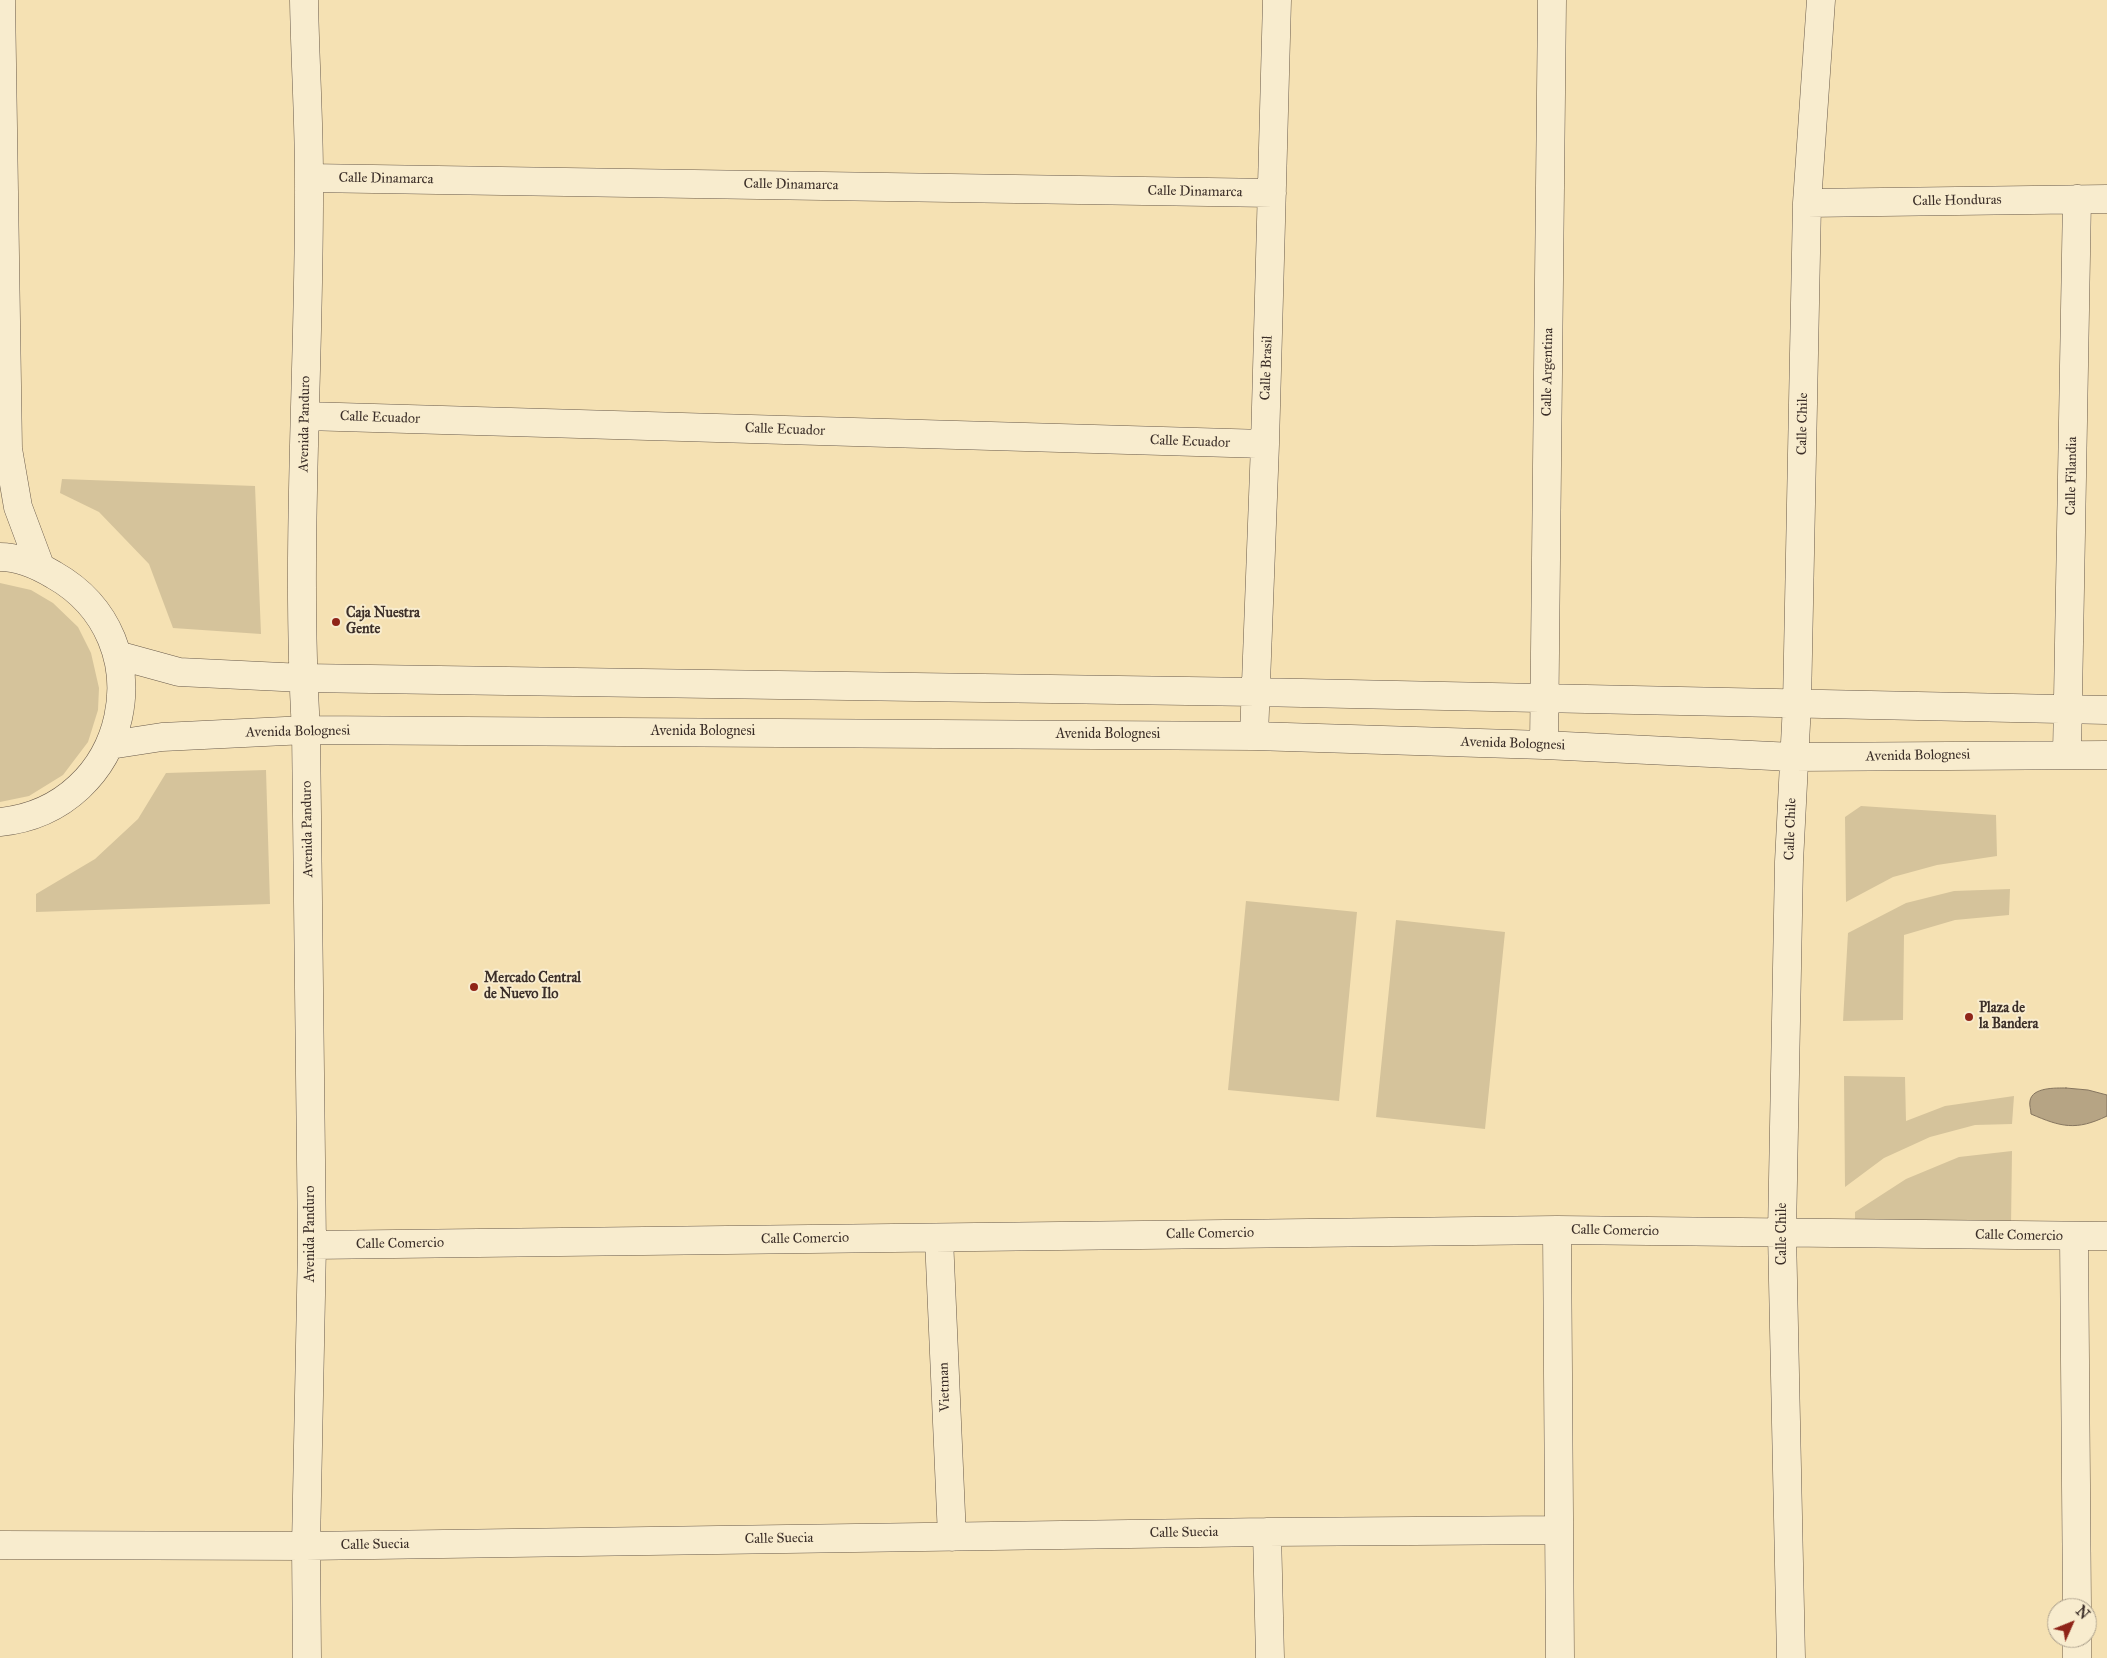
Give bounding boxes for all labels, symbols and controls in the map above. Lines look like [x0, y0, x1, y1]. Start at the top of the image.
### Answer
street label: Calle Dinamarca [338, 170, 434, 188]
street label: Calle Dinamarca [743, 176, 839, 194]
street label: Calle Dinamarca [1147, 183, 1243, 201]
street label: Calle Honduras [1912, 192, 2002, 210]
street label: Calle Argentina [1539, 328, 1557, 416]
street label: Calle Brasil [1257, 335, 1277, 401]
street label: Avenida Panduro [296, 376, 314, 472]
street label: Calle Chile [1794, 393, 1812, 455]
street label: Calle Ecuador [339, 408, 421, 428]
street label: Calle Ecuador [744, 420, 826, 440]
street label: Calle Ecuador [1149, 432, 1231, 452]
street label: Calle Filandia [2063, 436, 2081, 516]
place label: Caja Nuestra Gente [346, 606, 420, 638]
marker: Caja Nuestra Gente [330, 616, 342, 628]
street label: Avenida Bolognesi [246, 723, 350, 741]
street label: Avenida Bolognesi [651, 724, 755, 740]
street label: Avenida Bolognesi [1056, 727, 1160, 743]
street label: Avenida Bolognesi [1460, 734, 1566, 754]
street label: Avenida Bolognesi [1866, 747, 1970, 765]
street label: Avenida Panduro [299, 781, 317, 877]
street label: Calle Chile [1782, 797, 1800, 861]
place label: Mercado Central de Nuevo Ilo [484, 971, 581, 1004]
marker: Mercado Central de Nuevo Ilo [468, 981, 480, 993]
place label: Plaza de la Bandera [1979, 1001, 2038, 1034]
marker: Plaza de la Bandera [1963, 1011, 1975, 1023]
street label: Avenida Panduro [303, 1186, 319, 1282]
street label: Calle Chile [1775, 1203, 1791, 1265]
street label: Calle Comercio [1571, 1222, 1659, 1240]
street label: Calle Comercio [1166, 1225, 1254, 1243]
street label: Calle Comercio [1975, 1227, 2063, 1245]
street label: Calle Comercio [761, 1230, 849, 1248]
street label: Calle Comercio [356, 1235, 444, 1253]
street label: Vietman [936, 1362, 954, 1412]
street label: Calle Suecia [1149, 1524, 1219, 1542]
street label: Calle Suecia [744, 1530, 814, 1548]
street label: Calle Suecia [340, 1536, 410, 1554]
north arrow [2047, 1598, 2097, 1648]
text: N [2072, 1603, 2093, 1623]

